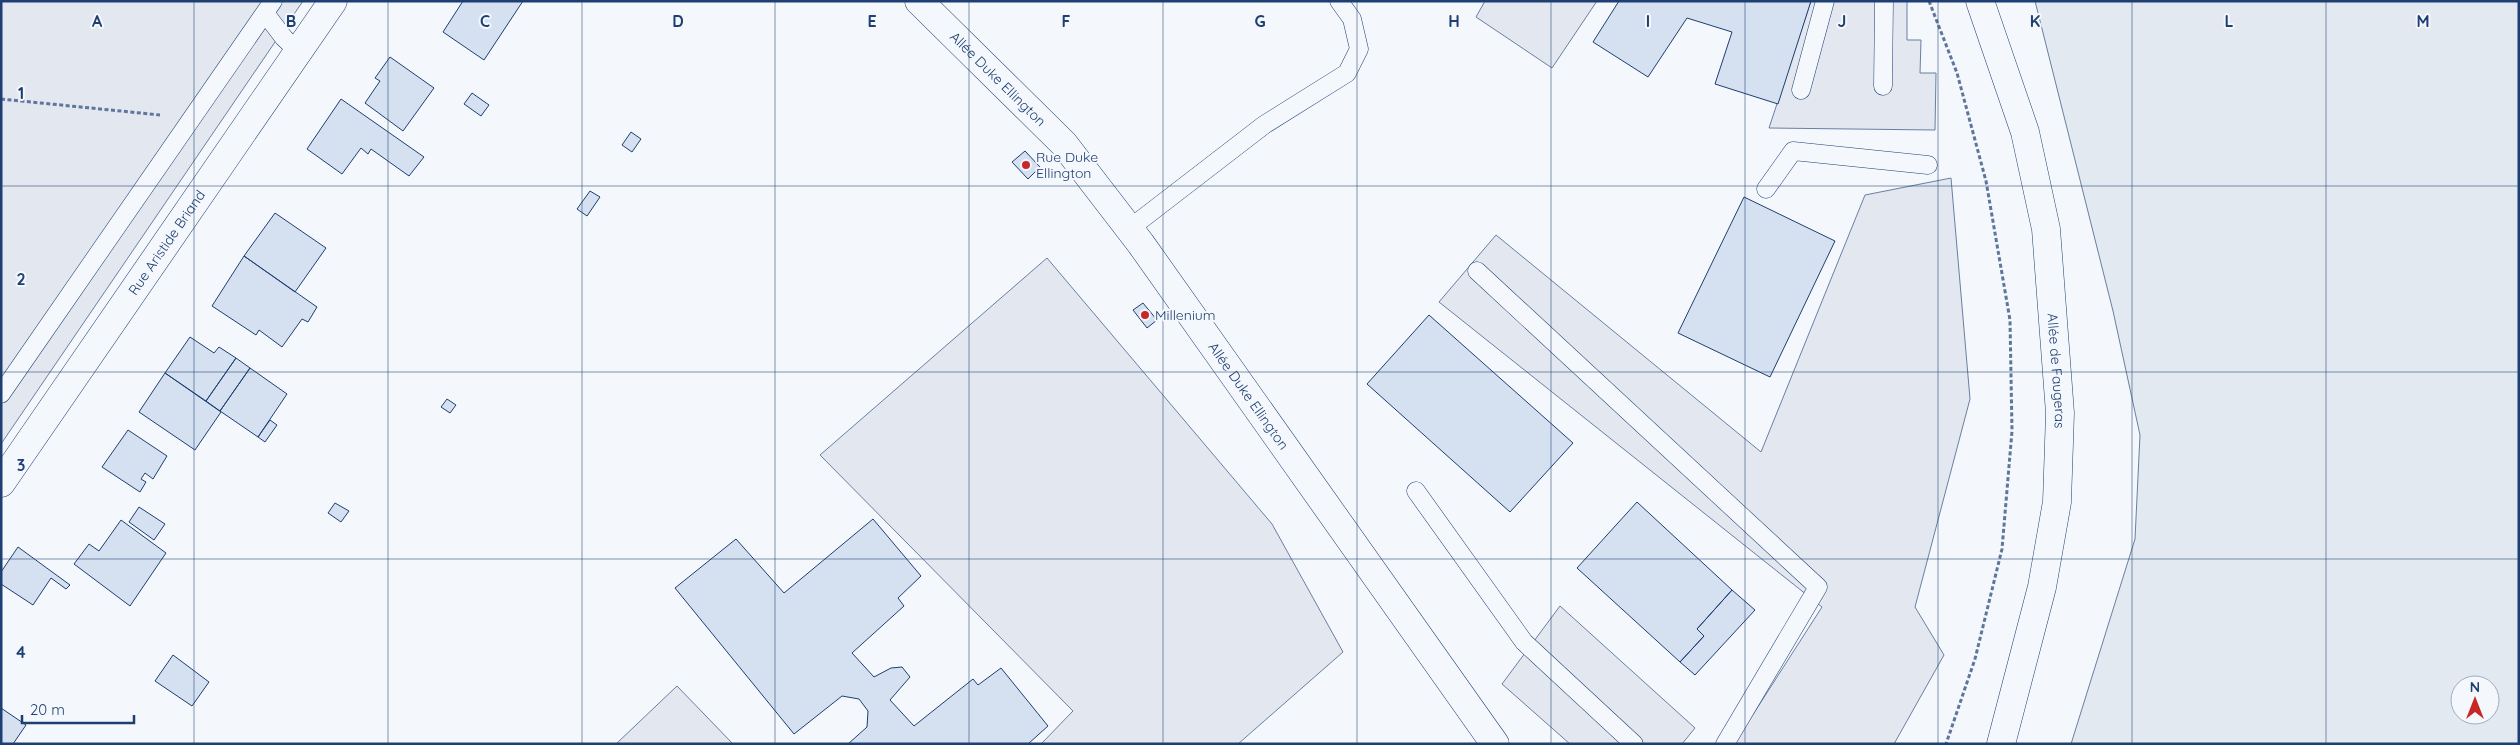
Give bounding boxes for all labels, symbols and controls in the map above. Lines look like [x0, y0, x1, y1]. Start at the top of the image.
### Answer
text: A [92, 11, 103, 31]
text: B [286, 11, 296, 31]
text: C [480, 11, 490, 31]
text: D [672, 11, 684, 31]
text: E [867, 11, 877, 31]
text: F [1062, 11, 1071, 31]
text: G [1254, 11, 1266, 31]
text: H [1448, 11, 1460, 31]
text: I [1646, 11, 1650, 31]
text: J [1838, 11, 1846, 31]
text: K [2030, 11, 2040, 31]
text: L [2225, 11, 2234, 31]
text: M [2416, 11, 2430, 31]
street label: Allée Duke Ellington [946, 28, 1050, 130]
text: 1 [18, 83, 24, 103]
place label: Rue Duke Ellington [1036, 148, 1098, 182]
marker: Rue Duke Ellington [1020, 159, 1032, 171]
street label: Rue Aristide Briand [124, 187, 209, 299]
text: 2 [16, 269, 26, 289]
place label: Millenium [1155, 306, 1216, 324]
marker: Millenium [1139, 309, 1151, 321]
street label: Allée de Faugeras [2043, 312, 2069, 429]
street label: Allée Duke Ellington [1204, 339, 1293, 453]
text: 3 [17, 455, 25, 475]
text: 4 [16, 642, 26, 662]
north arrow [2450, 675, 2500, 725]
text: N [2470, 678, 2480, 696]
scale bar [22, 692, 135, 724]
text: 20 m [30, 700, 65, 719]

